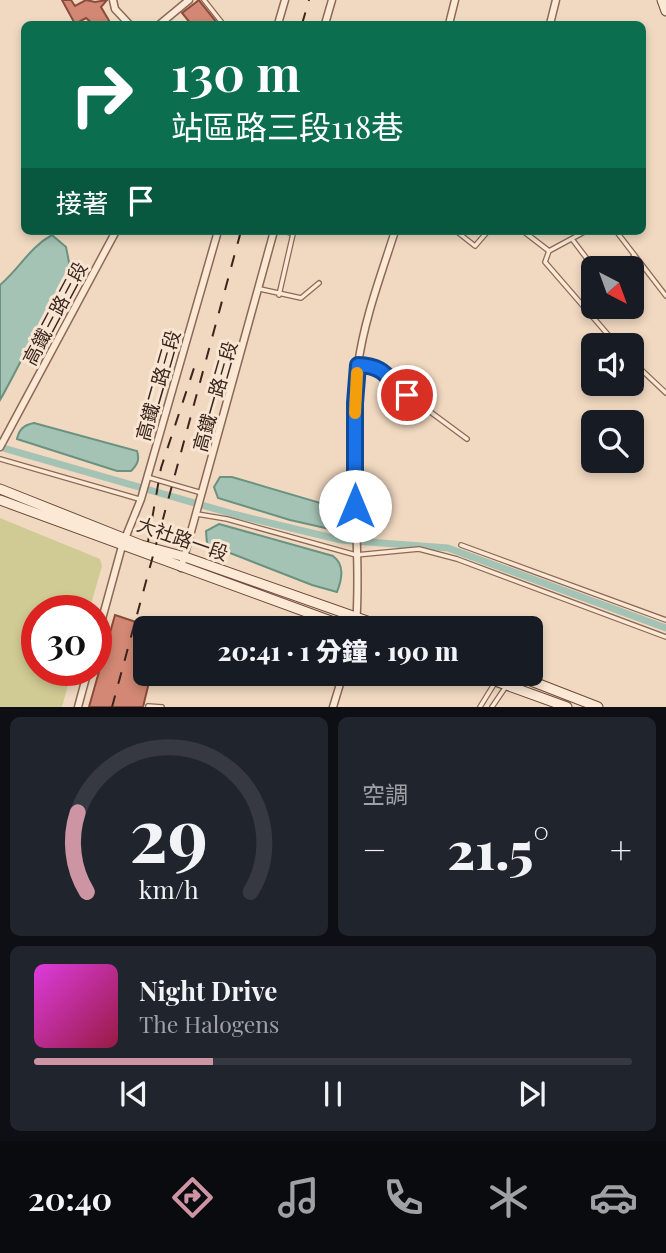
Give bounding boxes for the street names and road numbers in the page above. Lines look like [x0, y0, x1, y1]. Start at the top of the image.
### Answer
street label: 高鐵三路三段 [16, 257, 92, 369]
street label: 高鐵二路三段 [129, 327, 185, 443]
street label: 高鐵一路三段 [186, 338, 242, 454]
street label: 大社路一段 [134, 510, 232, 566]

